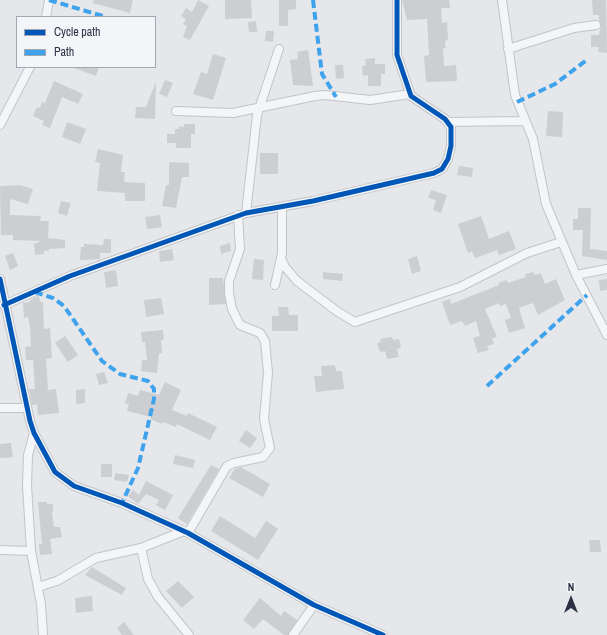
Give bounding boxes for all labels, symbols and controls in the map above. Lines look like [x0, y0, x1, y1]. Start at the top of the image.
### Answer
legend [16, 16, 156, 68]
text: Cycle path [54, 24, 101, 40]
text: Path [54, 44, 74, 60]
north arrow [551, 579, 591, 619]
text: N [568, 580, 574, 594]

